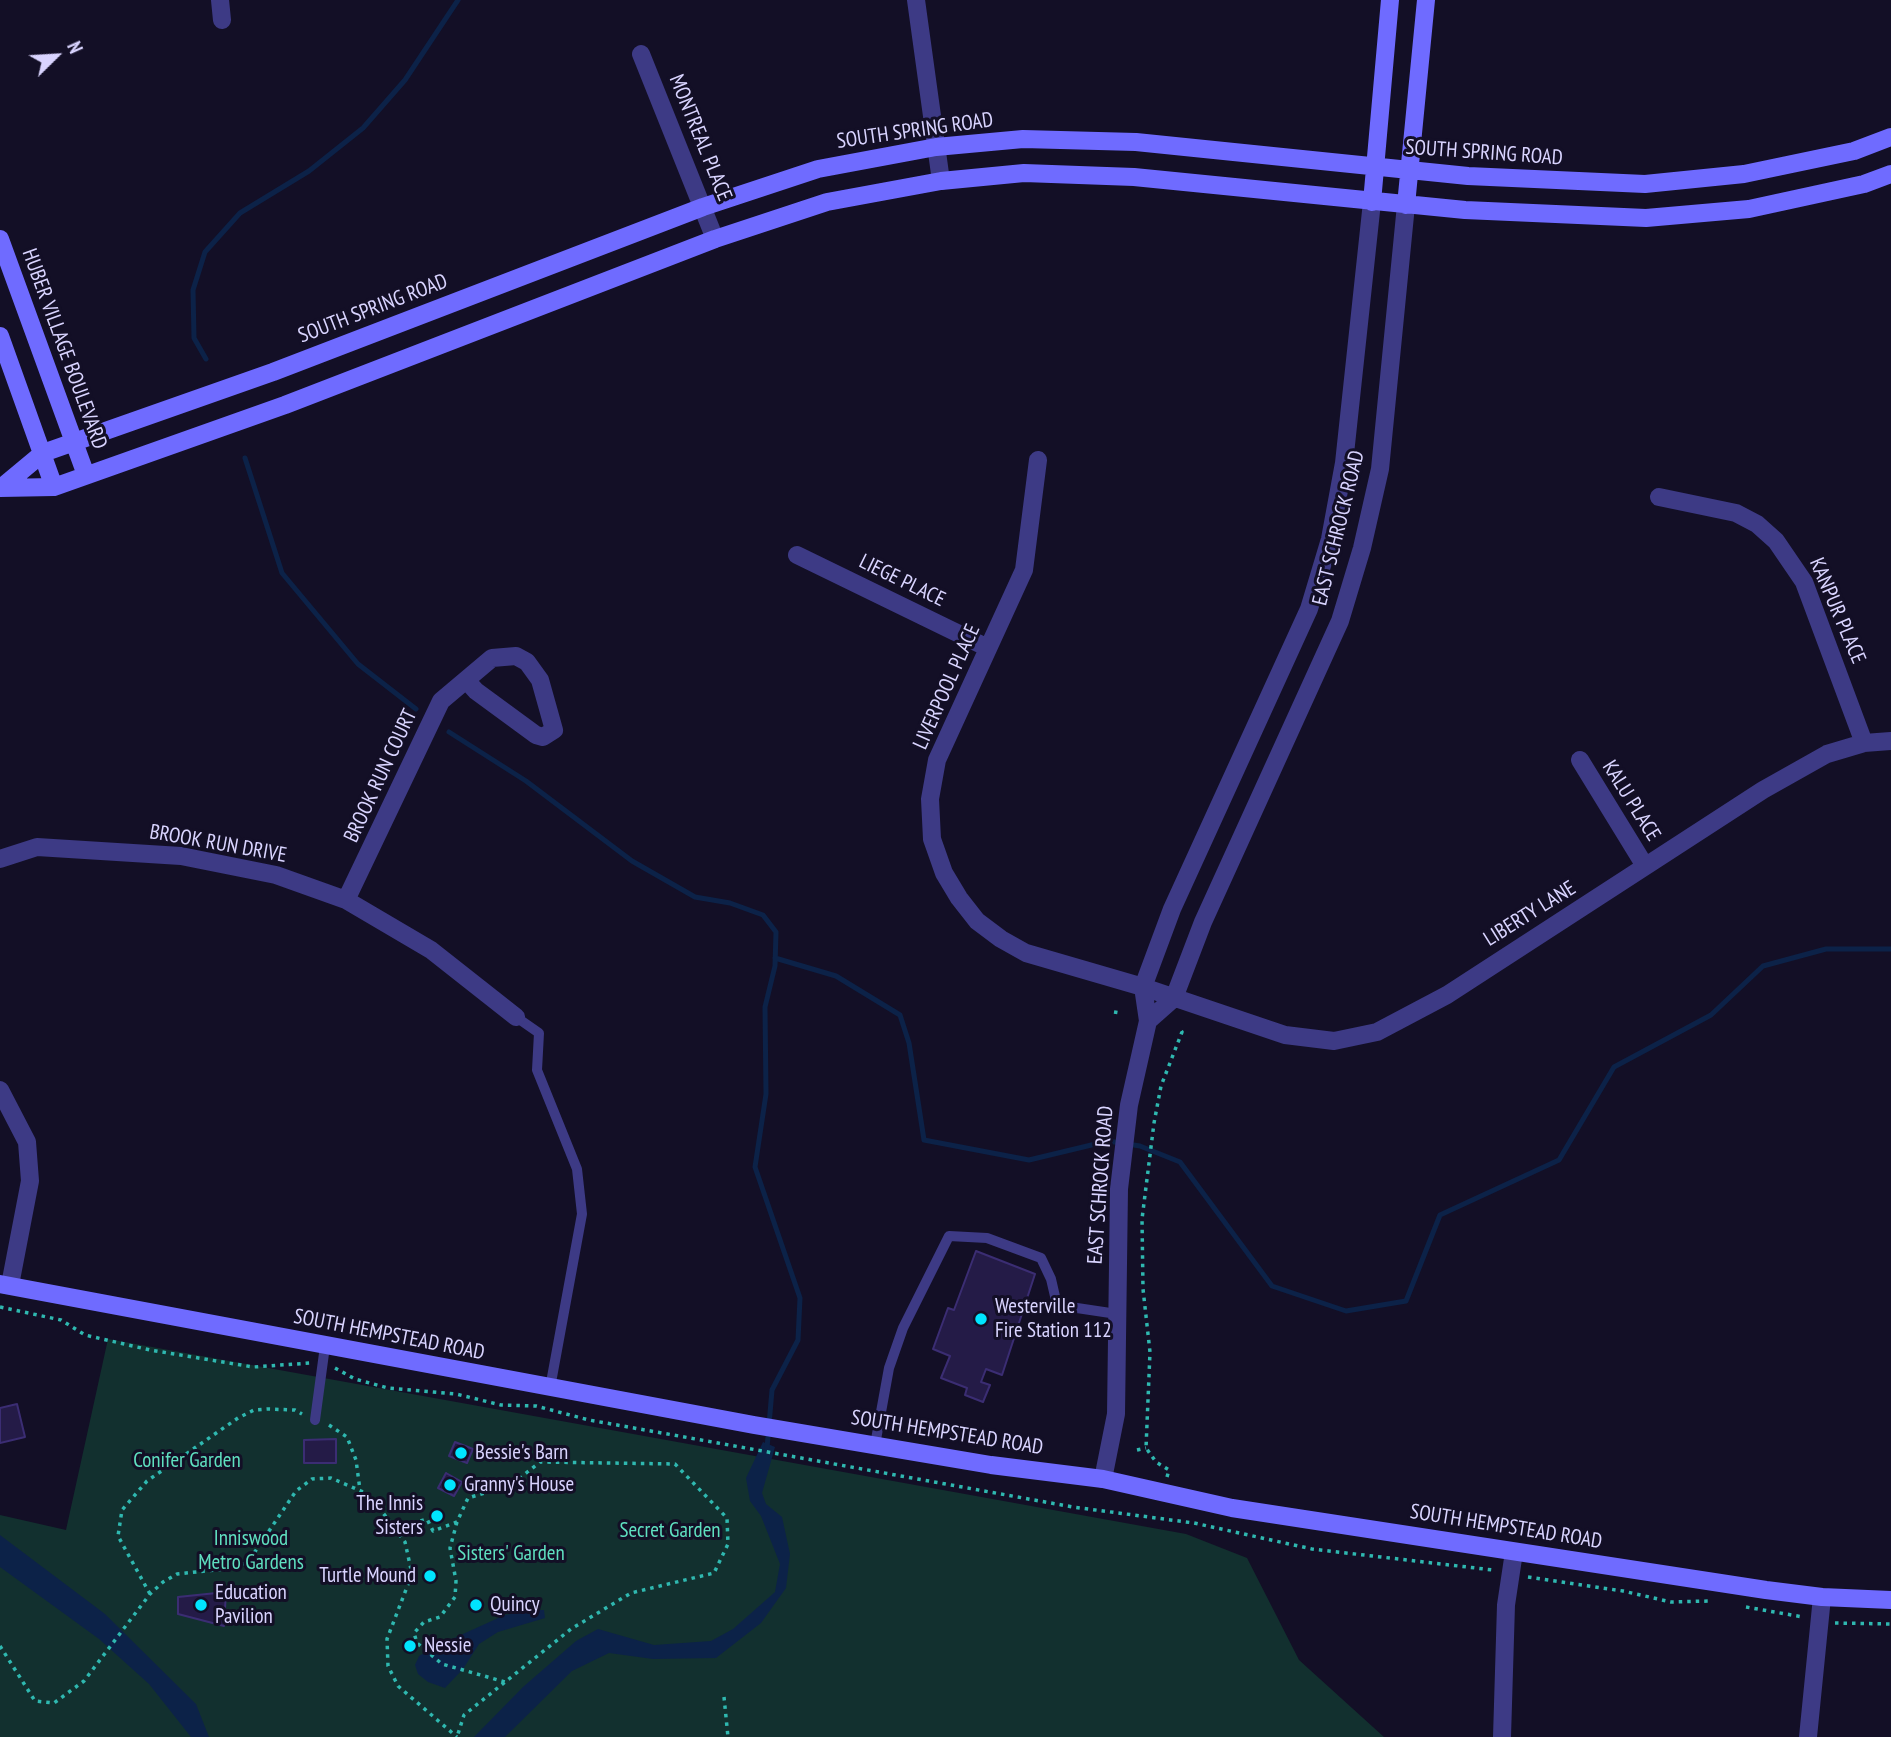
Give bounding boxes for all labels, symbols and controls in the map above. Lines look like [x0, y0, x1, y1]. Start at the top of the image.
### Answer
north arrow [21, 21, 91, 91]
text: N [62, 38, 88, 57]
street label: MONTREAL PLACE [663, 71, 737, 205]
street label: SOUTH SPRING ROAD [835, 108, 995, 154]
street label: SOUTH SPRING ROAD [1405, 135, 1563, 171]
street label: HUBER VILLAGE BOULEVARD [16, 245, 112, 453]
street label: SOUTH SPRING ROAD [295, 269, 451, 349]
street label: EAST SCHROCK ROAD [1308, 448, 1370, 608]
street label: LIEGE PLACE [855, 549, 949, 613]
street label: KANPUR PLACE [1803, 554, 1871, 668]
street label: LIVERPOOL PLACE [908, 621, 986, 753]
street label: BROOK RUN COURT [339, 705, 423, 847]
street label: KALU PLACE [1596, 756, 1666, 846]
street label: BROOK RUN DRIVE [147, 820, 289, 868]
street label: LIBERTY LANE [1479, 876, 1581, 952]
street label: EAST SCHROCK ROAD [1083, 1105, 1119, 1265]
place label: Westerville Fire Station 112 [995, 1294, 1112, 1344]
street label: SOUTH HEMPSTEAD ROAD [291, 1304, 487, 1366]
marker: Westerville Fire Station 112 [973, 1311, 989, 1327]
street label: SOUTH HEMPSTEAD ROAD [849, 1405, 1045, 1461]
place label: Bessie's Barn [475, 1440, 568, 1466]
marker: Bessie's Barn [453, 1445, 469, 1461]
park label: Conifer Garden [133, 1448, 241, 1474]
place label: Granny's House [464, 1472, 574, 1498]
marker: Granny's House [442, 1477, 458, 1493]
place label: The Innis Sisters [356, 1491, 423, 1541]
street label: SOUTH HEMPSTEAD ROAD [1408, 1499, 1604, 1555]
marker: The Innis Sisters [429, 1508, 445, 1524]
park label: Secret Garden [619, 1518, 721, 1544]
park label: Inniswood Metro Gardens [198, 1526, 304, 1576]
park label: Sisters' Garden [457, 1541, 565, 1567]
place label: Turtle Mound [319, 1563, 416, 1589]
marker: Turtle Mound [422, 1568, 438, 1584]
place label: Education Pavilion [215, 1580, 287, 1630]
place label: Quincy [490, 1592, 540, 1618]
marker: Education Pavilion [193, 1597, 209, 1613]
marker: Quincy [468, 1597, 484, 1613]
place label: Nessie [424, 1633, 471, 1659]
marker: Nessie [402, 1638, 418, 1654]

